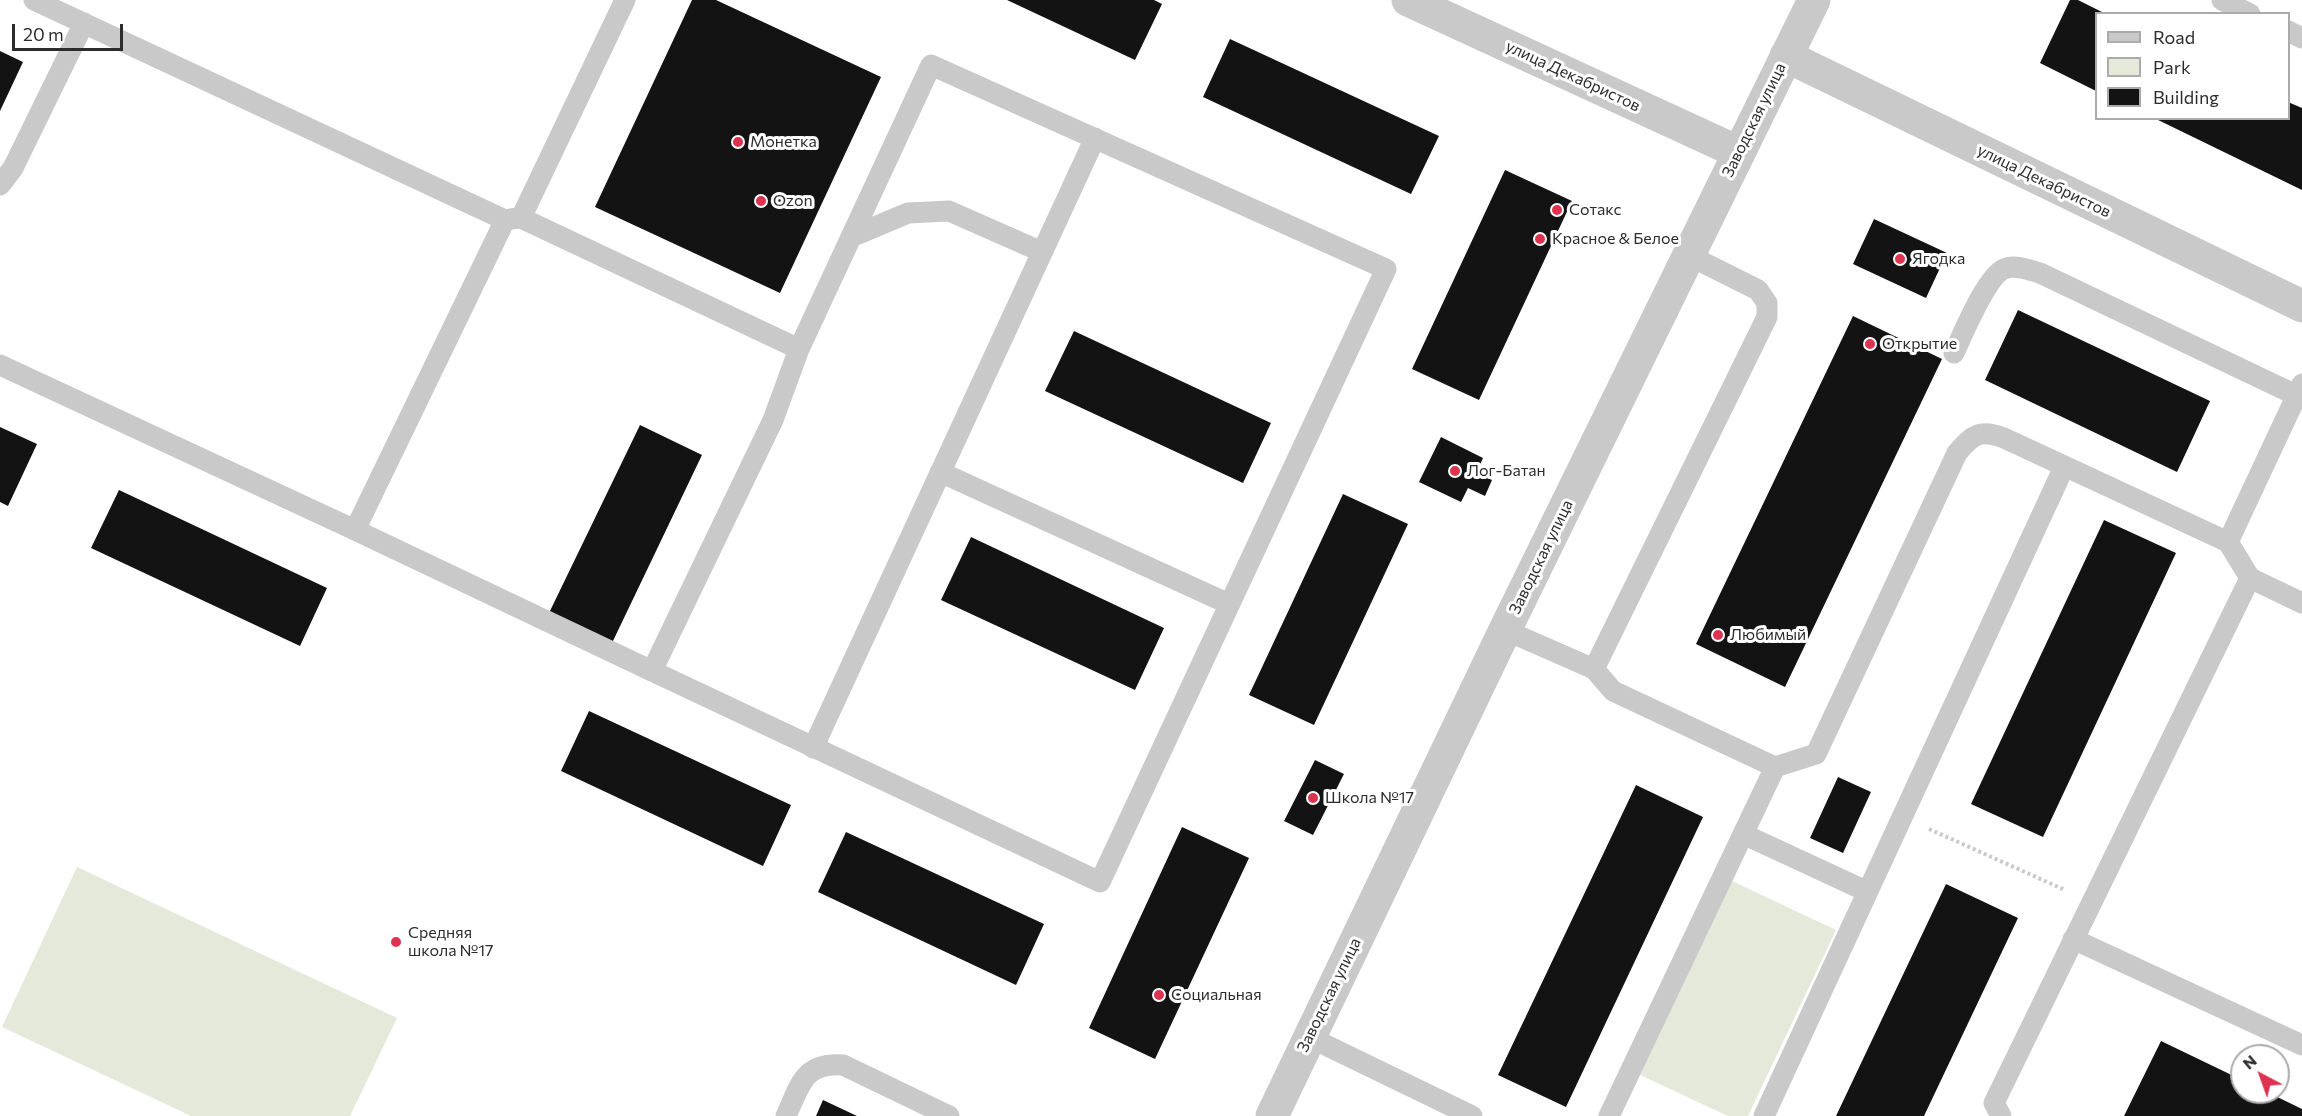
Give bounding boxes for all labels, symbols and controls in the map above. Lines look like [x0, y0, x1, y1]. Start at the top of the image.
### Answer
scale bar [15, 12, 126, 50]
legend [2095, 12, 2290, 120]
text: 20 m [23, 23, 64, 45]
text: Road [2153, 26, 2195, 48]
street label: улица Декабристов [1503, 36, 1643, 116]
text: Park [2153, 56, 2191, 78]
street label: Заводская улица [1718, 60, 1790, 180]
text: Building [2153, 86, 2219, 108]
place label: Монетка [750, 132, 817, 152]
marker: Монетка [731, 135, 745, 149]
street label: улица Декабристов [1974, 140, 2114, 222]
place label: Ozon [773, 191, 813, 211]
marker: Ozon [754, 194, 768, 208]
place label: Сотакс [1569, 200, 1621, 220]
marker: Сотакс [1550, 203, 1564, 217]
place label: Красное & Белое [1552, 229, 1679, 249]
marker: Красное & Белое [1533, 232, 1547, 246]
place label: Ягодка [1912, 249, 1965, 269]
marker: Ягодка [1893, 252, 1907, 266]
place label: Открытие [1882, 334, 1957, 354]
marker: Открытие [1863, 337, 1877, 351]
place label: Лог-Батан [1467, 461, 1546, 481]
marker: Лог-Батан [1448, 464, 1462, 478]
street label: Заводская улица [1505, 497, 1577, 617]
place label: Любимый [1730, 625, 1806, 645]
marker: Любимый [1711, 628, 1725, 642]
place label: Школа №17 [1325, 788, 1414, 808]
marker: Школа №17 [1306, 791, 1320, 805]
place label: Средняя школа №17 [408, 923, 494, 961]
marker: Средняя школа №17 [389, 935, 403, 949]
street label: Заводская улица [1293, 935, 1365, 1055]
place label: Социальная [1171, 985, 1262, 1005]
marker: Социальная [1152, 988, 1166, 1002]
north arrow [2230, 1044, 2290, 1104]
text: N [2238, 1050, 2260, 1073]

